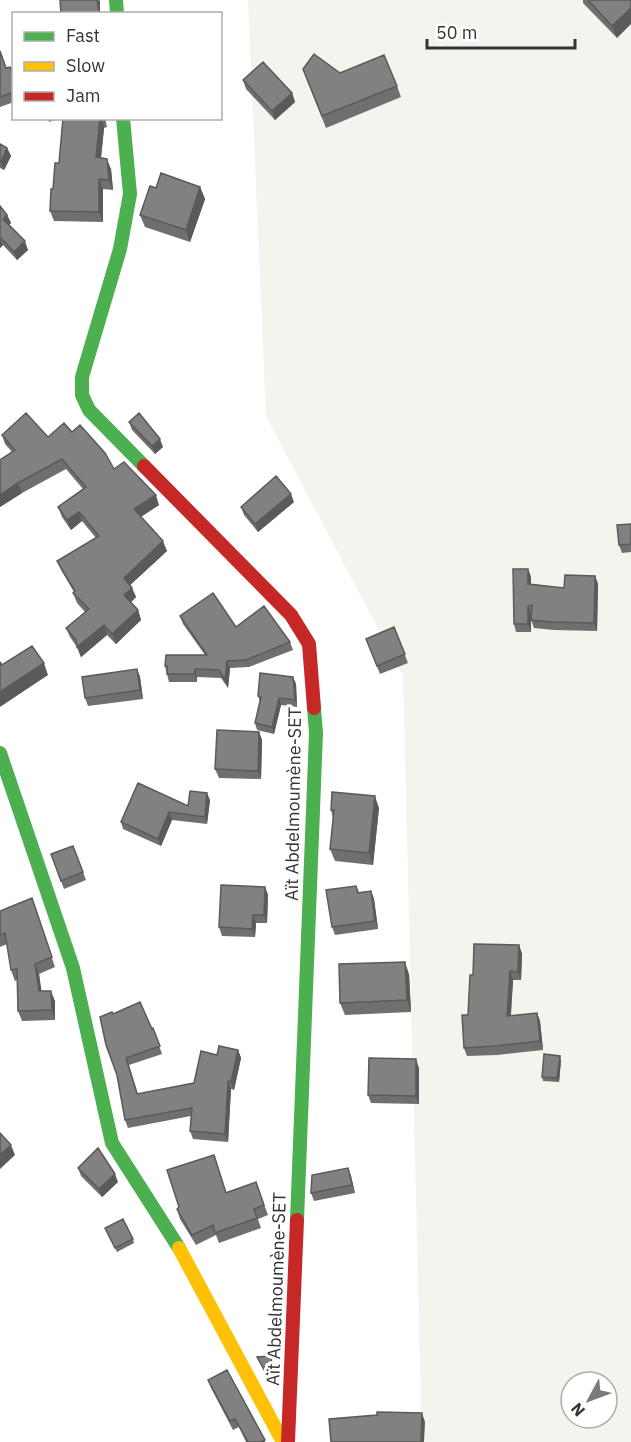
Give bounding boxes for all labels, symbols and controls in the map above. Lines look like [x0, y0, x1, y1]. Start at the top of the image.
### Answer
legend [12, 12, 222, 120]
scale bar [427, 12, 576, 50]
text: 50 m [436, 21, 478, 44]
text: Fast [66, 24, 100, 47]
text: Slow [66, 54, 105, 77]
text: Jam [66, 84, 101, 107]
street label: Aït Abdelmoumène-SET [280, 707, 306, 901]
street label: Aït Abdelmoumène-SET [261, 1192, 291, 1386]
north arrow [559, 1370, 619, 1430]
text: N [566, 1399, 589, 1421]

